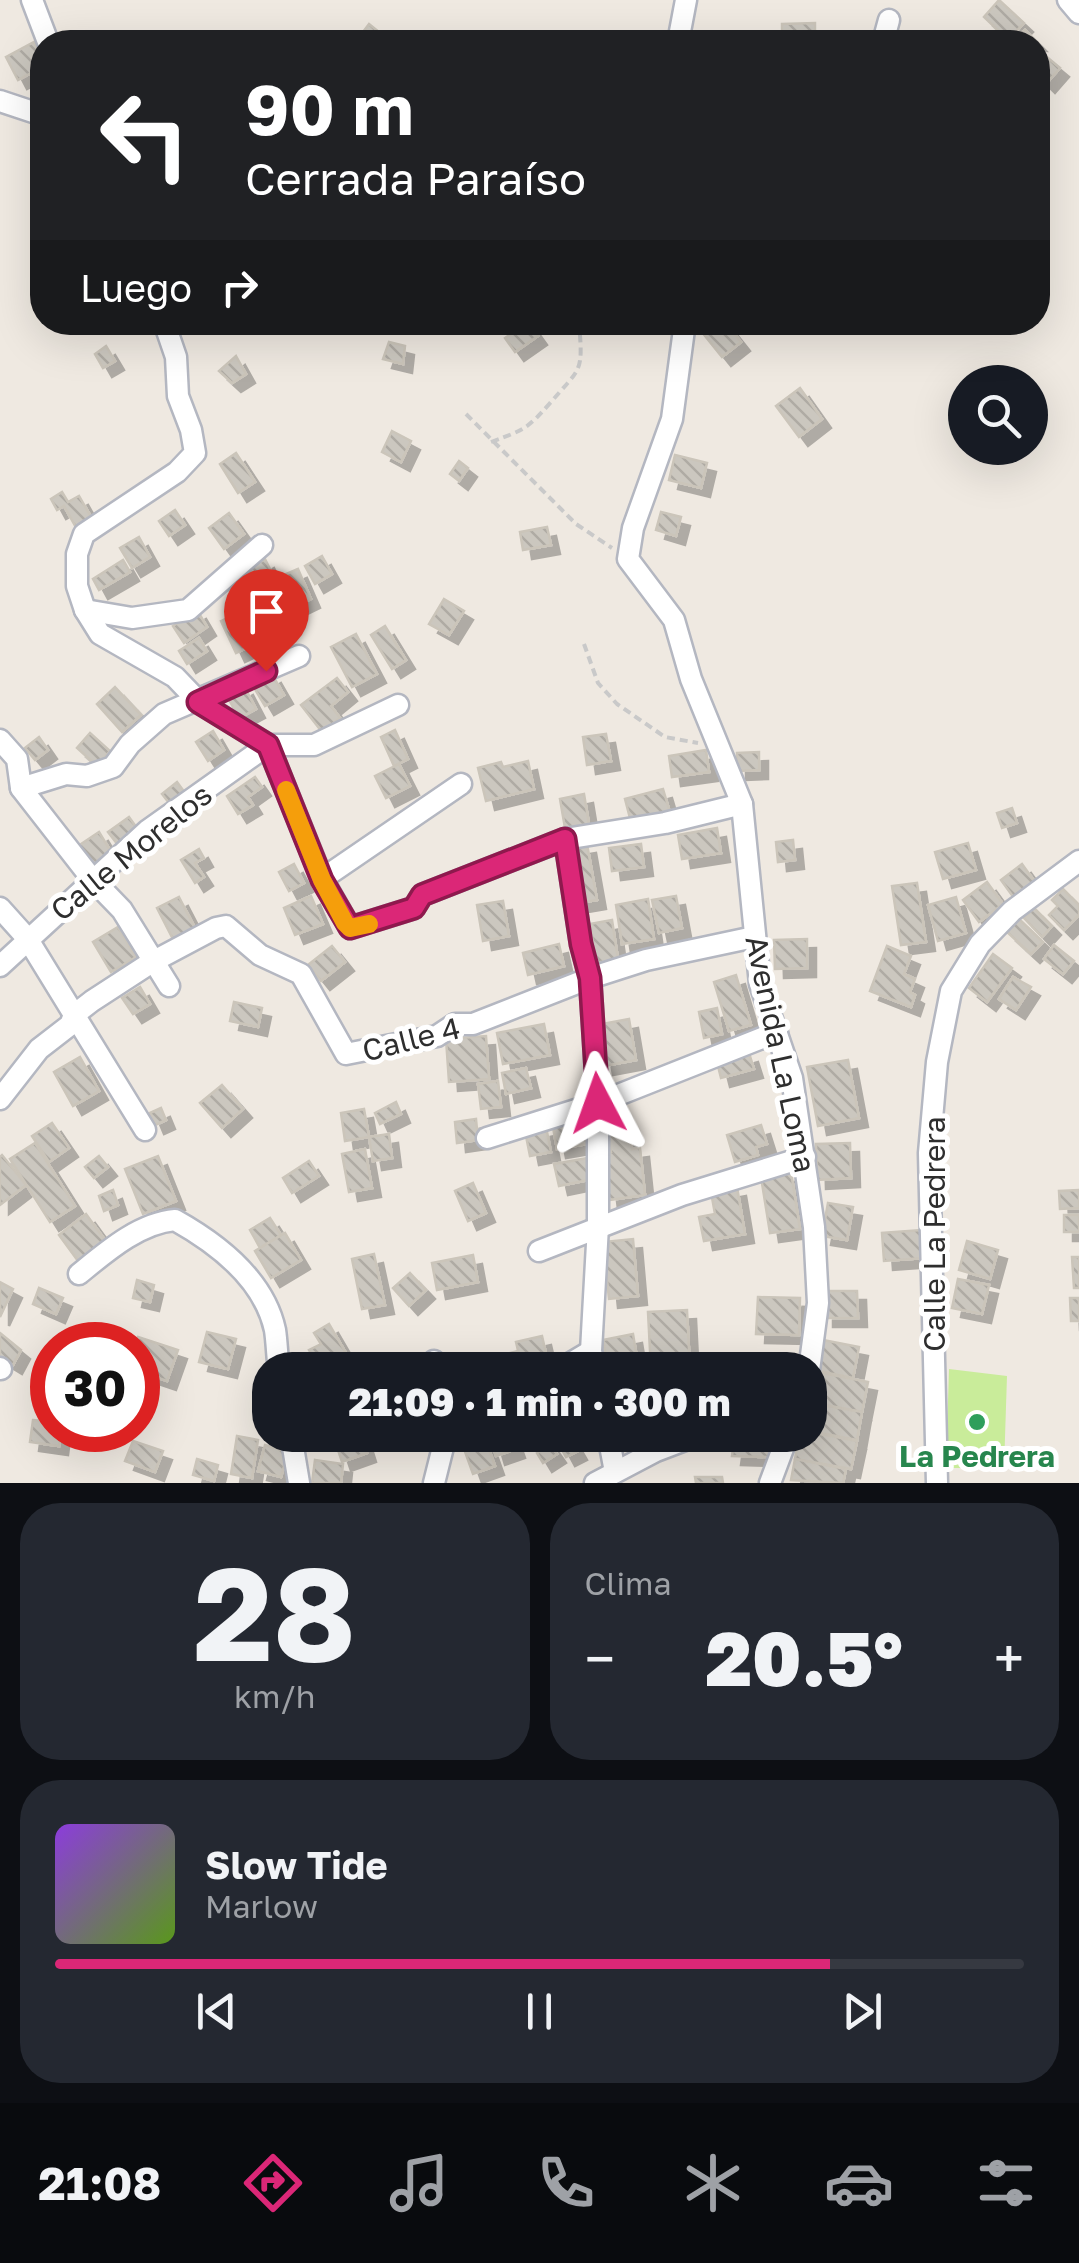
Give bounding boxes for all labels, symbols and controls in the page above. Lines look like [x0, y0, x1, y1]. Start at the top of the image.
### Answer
text: 90 m [245, 66, 414, 150]
icon: left [80, 70, 210, 200]
text: Cerrada Paraíso [245, 151, 586, 205]
icon: right [212, 260, 267, 315]
text: Luego [80, 265, 192, 310]
map controls [948, 365, 1048, 465]
button: search [948, 365, 1048, 465]
pin [224, 569, 309, 672]
icon: arrive [239, 584, 294, 639]
street label: Calle Morelos [43, 776, 219, 928]
street label: Avenida La Loma [738, 932, 824, 1176]
street label: Calle 4 [358, 1010, 464, 1068]
position arrow [546, 1051, 650, 1155]
street label: Calle La Pedrera [916, 1116, 952, 1352]
speed limit sign: 30 [30, 1322, 160, 1452]
text: 21:09 · 1 min · 300 m [348, 1379, 731, 1424]
marker: La Pedrera [966, 1411, 988, 1433]
place label: La Pedrera [899, 1438, 1055, 1474]
text: 28 [193, 1534, 356, 1690]
text: Clima [585, 1564, 671, 1602]
text: 20.5° [706, 1612, 903, 1703]
text: − [585, 1625, 615, 1691]
text: + [994, 1625, 1024, 1691]
text: km/h [234, 1677, 315, 1715]
text: Slow Tide [205, 1842, 388, 1887]
text: Marlow [205, 1887, 318, 1925]
icon: previous [189, 1984, 244, 2039]
icon: pause [512, 1984, 567, 2039]
icon: next [835, 1984, 890, 2039]
icon: directions [238, 2148, 308, 2218]
icon: music [384, 2148, 454, 2218]
icon: phone [531, 2148, 601, 2218]
icon: climate [678, 2148, 748, 2218]
icon: car [824, 2148, 894, 2218]
icon: filters [971, 2148, 1041, 2218]
text: 21:08 [38, 2156, 161, 2210]

